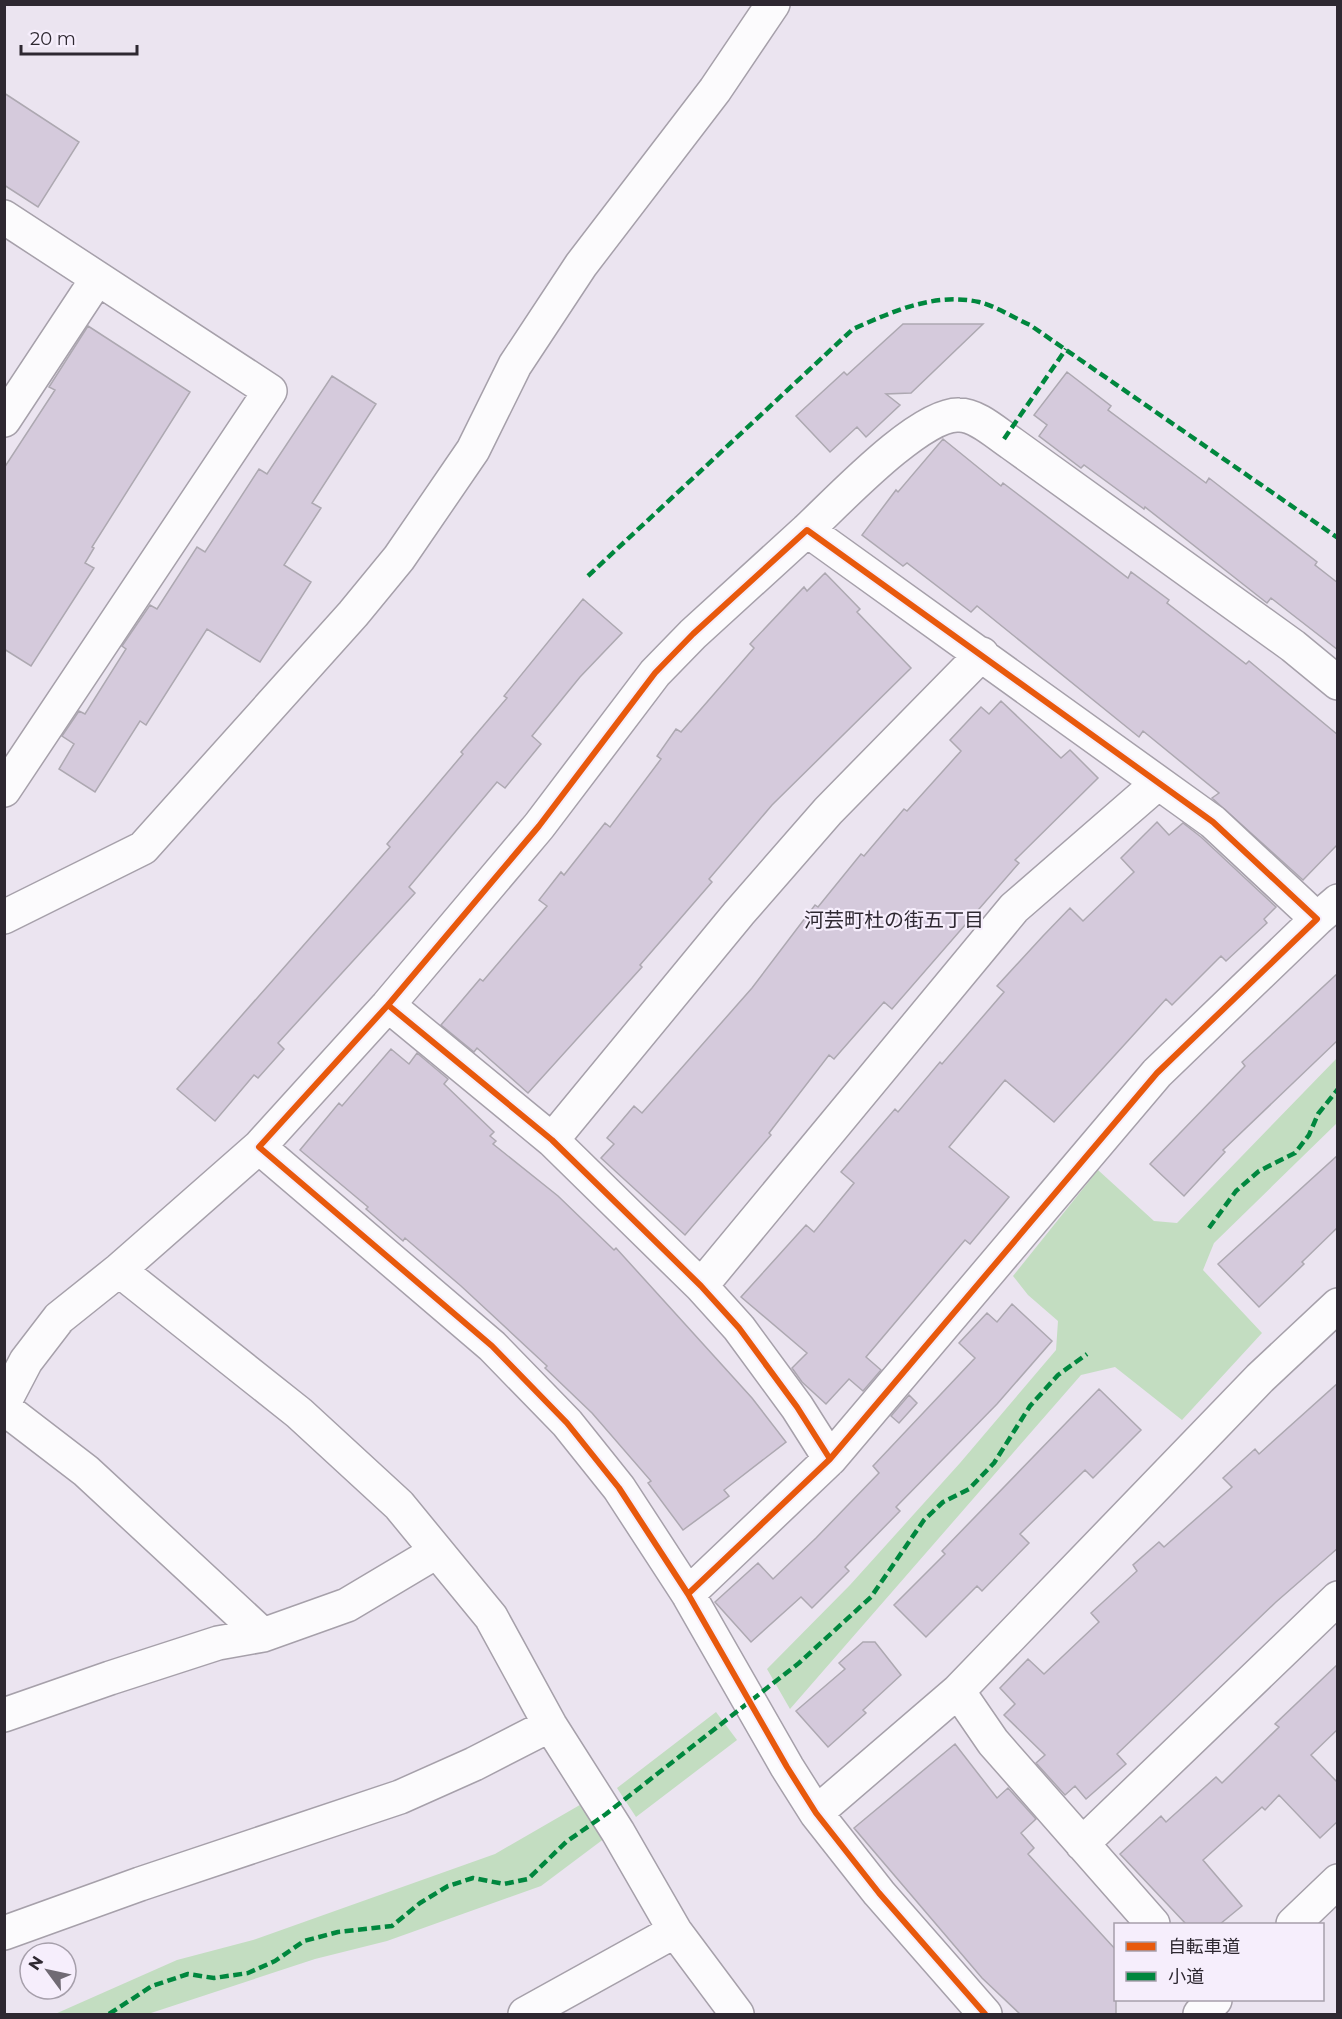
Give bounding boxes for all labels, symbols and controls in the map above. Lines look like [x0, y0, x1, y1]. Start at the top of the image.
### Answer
scale bar [21, 18, 136, 56]
text: 20 m [30, 28, 76, 50]
district label: 河芸町杜の街五丁目 [804, 908, 984, 932]
legend [1114, 1923, 1324, 2001]
text: 自転車道 [1168, 1936, 1240, 1958]
north arrow [18, 1941, 78, 2001]
text: N [24, 1953, 47, 1974]
text: 小道 [1168, 1966, 1204, 1988]

